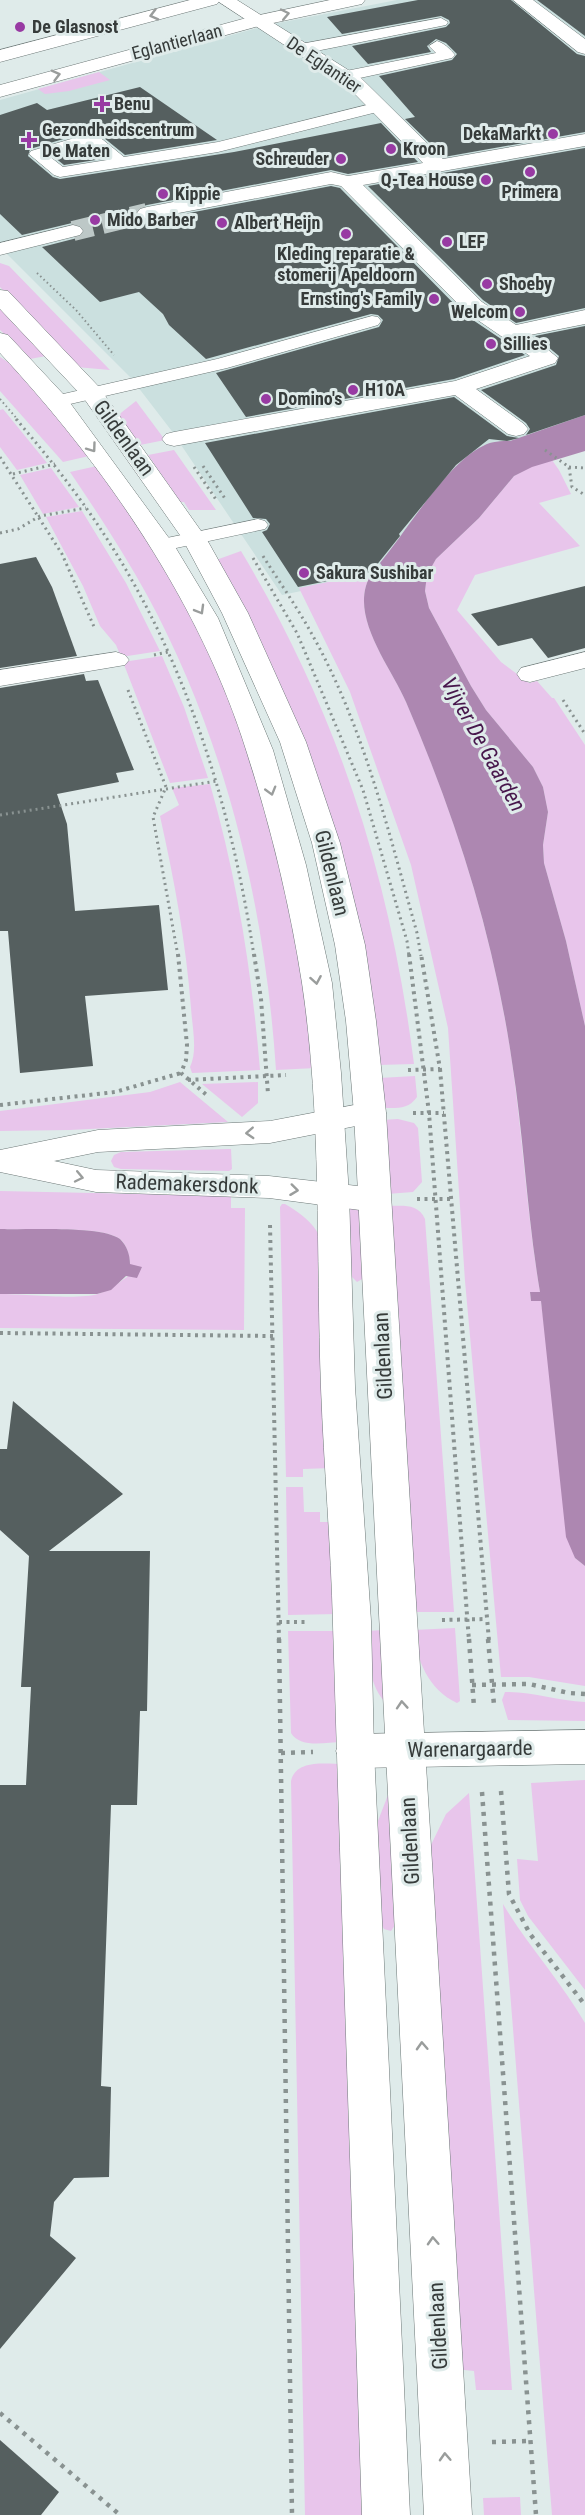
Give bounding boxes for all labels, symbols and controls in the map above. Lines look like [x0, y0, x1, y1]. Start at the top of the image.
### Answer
one-way arrow [150, 8, 160, 20]
one-way arrow [280, 8, 290, 21]
place label: De Glasnost [32, 16, 119, 37]
street label: Eglantierlaan [129, 19, 224, 64]
marker: De Glasnost [13, 20, 27, 34]
street label: De Eglantier [283, 32, 366, 97]
one-way arrow [51, 70, 61, 83]
place label: Benu [114, 93, 150, 114]
marker: Benu [95, 97, 109, 111]
place label: Gezondheidscentrum De Maten [42, 119, 194, 161]
place label: DekaMarkt [463, 123, 541, 144]
marker: DekaMarkt [546, 127, 560, 141]
marker: Gezondheidscentrum De Maten [20, 131, 38, 149]
place label: Kroon [403, 138, 445, 159]
marker: Kroon [384, 142, 398, 156]
place label: Schreuder [255, 148, 329, 169]
marker: Schreuder [334, 152, 348, 166]
marker: Primera [523, 165, 537, 179]
place label: Q-Tea House [381, 169, 474, 190]
marker: Q-Tea House [479, 173, 493, 187]
place label: Primera [502, 181, 558, 202]
place label: Kippie [175, 183, 221, 204]
marker: Kippie [156, 187, 170, 201]
place label: Mido Barber [107, 209, 195, 230]
place label: Albert Heijn [234, 212, 320, 233]
marker: Mido Barber [88, 213, 102, 227]
marker: Albert Heijn [215, 216, 229, 230]
marker: Kleding reparatie & stomerij Apeldoorn [339, 227, 353, 241]
place label: LEF [459, 231, 485, 252]
marker: LEF [440, 235, 454, 249]
place label: Kleding reparatie & stomerij Apeldoorn [277, 243, 415, 285]
place label: Shoeby [499, 273, 552, 294]
marker: Shoeby [480, 277, 494, 291]
place label: Ernsting's Family [301, 288, 422, 309]
marker: Ernsting's Family [427, 292, 441, 306]
place label: Welcom [451, 301, 508, 322]
marker: Welcom [513, 305, 527, 319]
place label: Sillies [503, 333, 548, 354]
marker: Sillies [484, 337, 498, 351]
place label: H10A [365, 379, 405, 400]
marker: H10A [346, 383, 360, 397]
place label: Domino's [278, 388, 342, 409]
marker: Domino's [259, 392, 273, 406]
street label: Gildenlaan [89, 396, 159, 480]
one-way arrow [84, 441, 95, 452]
place label: Sakura Sushibar [316, 562, 433, 583]
marker: Sakura Sushibar [297, 566, 311, 580]
one-way arrow [193, 604, 204, 614]
water label: Vijver De Gaarden [436, 673, 531, 816]
one-way arrow [264, 785, 276, 796]
street label: Gildenlaan [310, 828, 354, 918]
one-way arrow [310, 976, 322, 985]
one-way arrow [246, 1127, 255, 1140]
one-way arrow [74, 1170, 84, 1183]
street label: Rademakersdonk [115, 1170, 259, 1199]
one-way arrow [290, 1184, 299, 1196]
street label: Gildenlaan [369, 1312, 397, 1400]
one-way arrow [396, 1700, 409, 1709]
street label: Warenargaarde [407, 1736, 533, 1762]
street label: Gildenlaan [396, 1797, 424, 1885]
one-way arrow [415, 2042, 428, 2051]
one-way arrow [426, 2236, 439, 2245]
street label: Gildenlaan [424, 2282, 452, 2370]
one-way arrow [439, 2452, 452, 2461]

